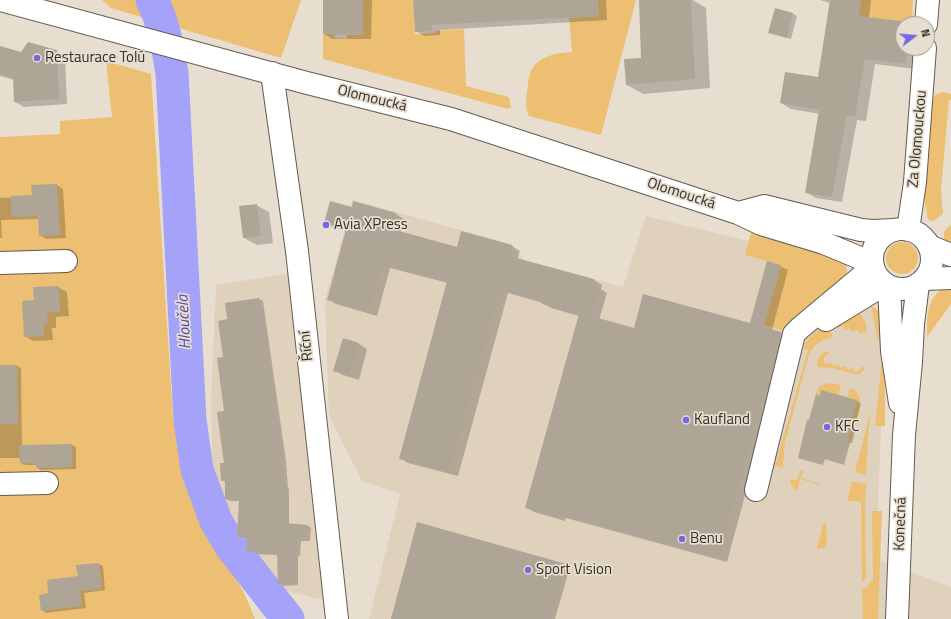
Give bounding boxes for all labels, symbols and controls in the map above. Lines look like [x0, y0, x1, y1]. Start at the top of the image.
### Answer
north arrow [895, 16, 935, 56]
text: N [917, 27, 934, 39]
place label: Restaurace Tolú [45, 49, 145, 67]
marker: Restaurace Tolú [32, 53, 42, 63]
street label: Olomoucká [335, 82, 409, 116]
street label: Za Olomouckou [905, 89, 931, 189]
street label: Olomoucká [645, 174, 717, 214]
place label: Avia XPress [334, 216, 408, 234]
marker: Avia XPress [321, 220, 331, 230]
water label: Hloučela [174, 294, 196, 350]
street label: Říční [296, 330, 318, 362]
place label: Kaufland [694, 411, 750, 429]
marker: Kaufland [681, 415, 691, 425]
place label: KFC [835, 418, 859, 436]
marker: KFC [822, 422, 832, 432]
street label: Konečná [891, 497, 911, 551]
place label: Benu [690, 530, 723, 548]
marker: Benu [677, 534, 687, 544]
place label: Sport Vision [536, 561, 612, 579]
marker: Sport Vision [523, 565, 533, 575]

